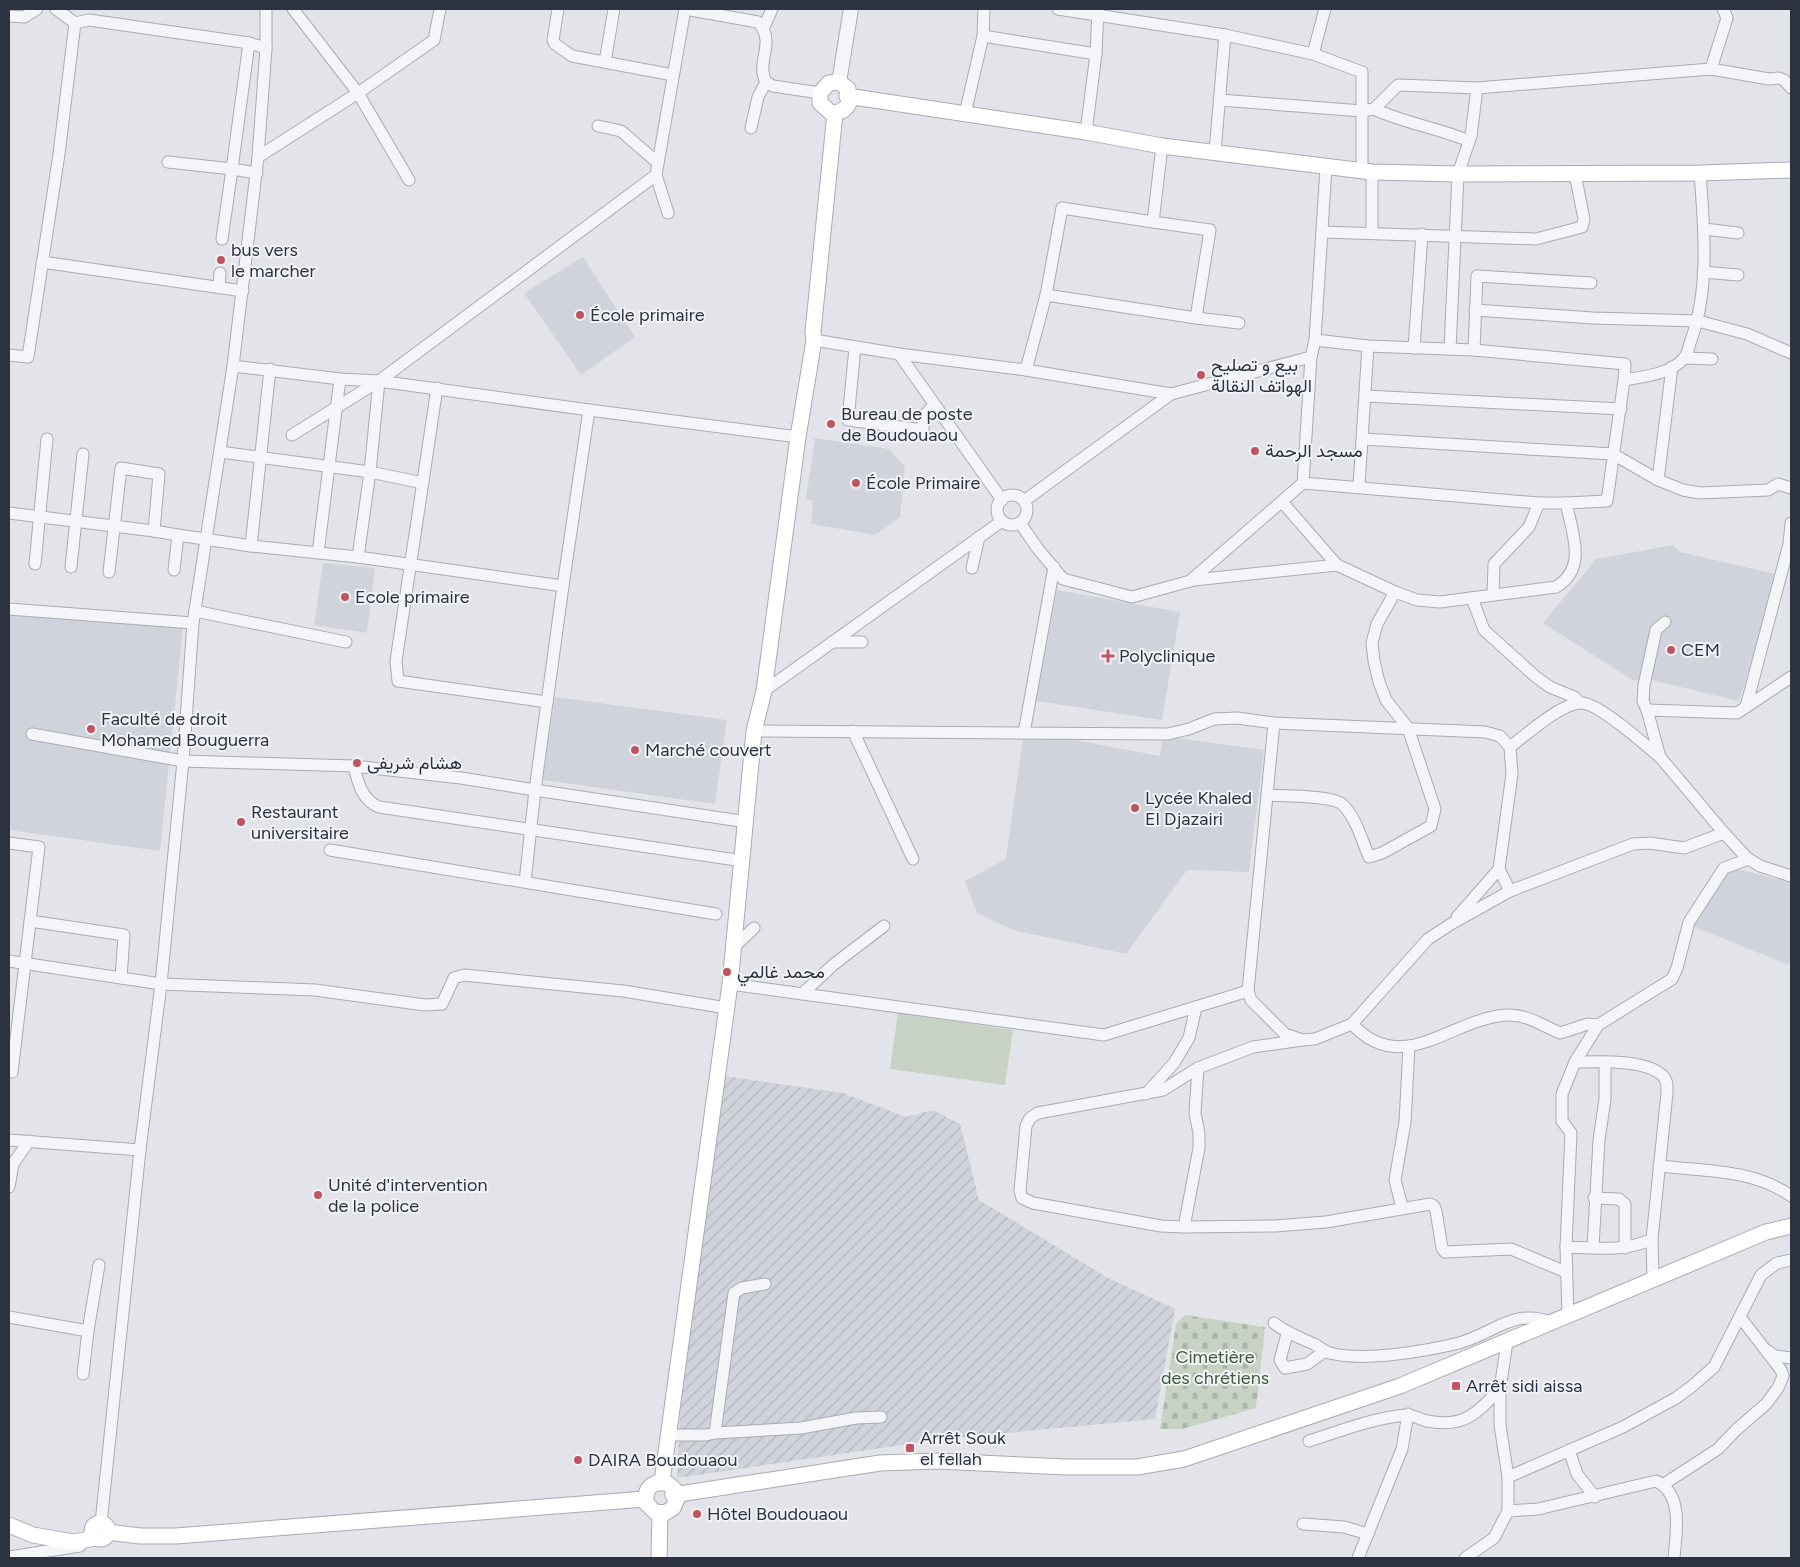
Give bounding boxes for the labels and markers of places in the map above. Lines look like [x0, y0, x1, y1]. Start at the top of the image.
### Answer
place label: bus vers le marcher [231, 239, 316, 282]
marker: bus vers le marcher [215, 254, 227, 266]
place label: École primaire [590, 304, 705, 326]
marker: École primaire [574, 309, 586, 321]
place label: بيع و تصليح الهواتف النقالة [1211, 354, 1312, 397]
marker: بيع و تصليح الهواتف النقالة [1195, 369, 1207, 381]
place label: Bureau de poste de Boudouaou [841, 403, 973, 446]
marker: Bureau de poste de Boudouaou [825, 418, 837, 430]
place label: مسجد الرحمة [1265, 440, 1363, 462]
marker: مسجد الرحمة [1249, 445, 1261, 457]
place label: École Primaire [866, 472, 980, 494]
marker: École Primaire [850, 477, 862, 489]
place label: Ecole primaire [355, 586, 470, 608]
marker: Ecole primaire [339, 591, 351, 603]
place label: CEM [1681, 639, 1720, 661]
marker: CEM [1665, 644, 1677, 656]
place label: Polyclinique [1119, 645, 1215, 667]
marker: Polyclinique [1101, 649, 1115, 663]
place label: Faculté de droit Mohamed Bouguerra [101, 708, 269, 751]
marker: Faculté de droit Mohamed Bouguerra [85, 723, 97, 735]
place label: Marché couvert [645, 739, 772, 761]
marker: Marché couvert [629, 744, 641, 756]
place label: هشام شريفى [367, 752, 462, 775]
marker: هشام شريفى [351, 757, 363, 769]
place label: Lycée Khaled El Djazairi [1145, 787, 1252, 830]
place label: Restaurant universitaire [251, 801, 349, 844]
marker: Lycée Khaled El Djazairi [1129, 802, 1141, 814]
marker: Restaurant universitaire [235, 816, 247, 828]
place label: محمد غالمي [737, 961, 825, 987]
marker: محمد غالمي [721, 966, 733, 978]
place label: Unité d'intervention de la police [328, 1174, 488, 1217]
marker: Unité d'intervention de la police [312, 1189, 324, 1201]
place label: Arrêt sidi aissa [1466, 1375, 1583, 1397]
marker: Arrêt sidi aissa [1450, 1380, 1462, 1392]
place label: Arrêt Souk el fellah [920, 1427, 1006, 1470]
marker: Arrêt Souk el fellah [904, 1442, 916, 1454]
place label: DAIRA Boudouaou [588, 1449, 738, 1471]
marker: DAIRA Boudouaou [572, 1454, 584, 1466]
place label: Hôtel Boudouaou [707, 1503, 848, 1525]
marker: Hôtel Boudouaou [691, 1508, 703, 1520]

